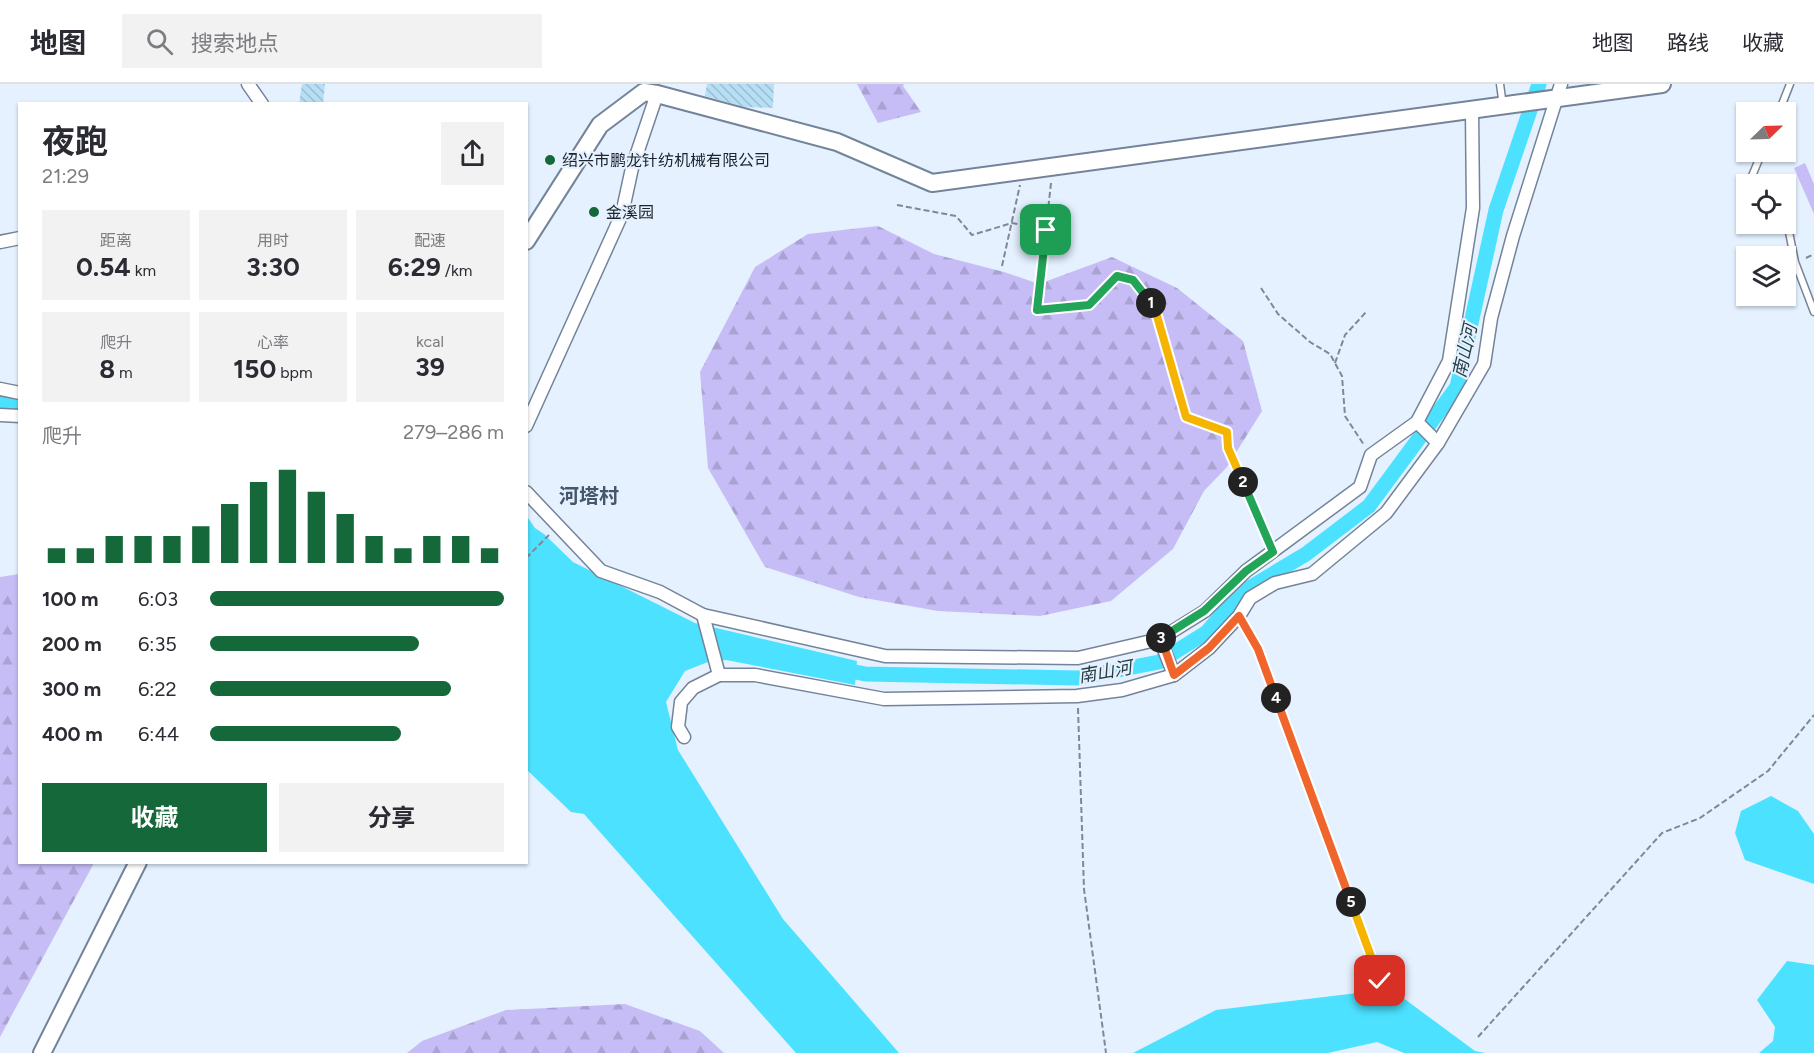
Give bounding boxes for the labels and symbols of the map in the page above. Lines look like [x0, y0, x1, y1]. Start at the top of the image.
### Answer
north arrow [1736, 102, 1796, 162]
place label: 绍兴市鹏龙针纺机械有限公司 [562, 151, 770, 170]
marker: 绍兴市鹏龙针纺机械有限公司 [543, 153, 557, 167]
place label: 金溪园 [606, 203, 654, 222]
pin [1020, 204, 1071, 255]
marker: 金溪园 [587, 205, 601, 219]
pin: 1 [1136, 288, 1166, 318]
water label: 南山河 [1448, 319, 1482, 380]
pin: 2 [1228, 467, 1258, 497]
district label: 河塔村 [559, 484, 619, 508]
pin: 3 [1146, 623, 1176, 653]
water label: 南山河 [1077, 656, 1136, 688]
pin: 4 [1261, 683, 1291, 713]
pin: 5 [1336, 887, 1366, 917]
pin [1354, 955, 1405, 1006]

